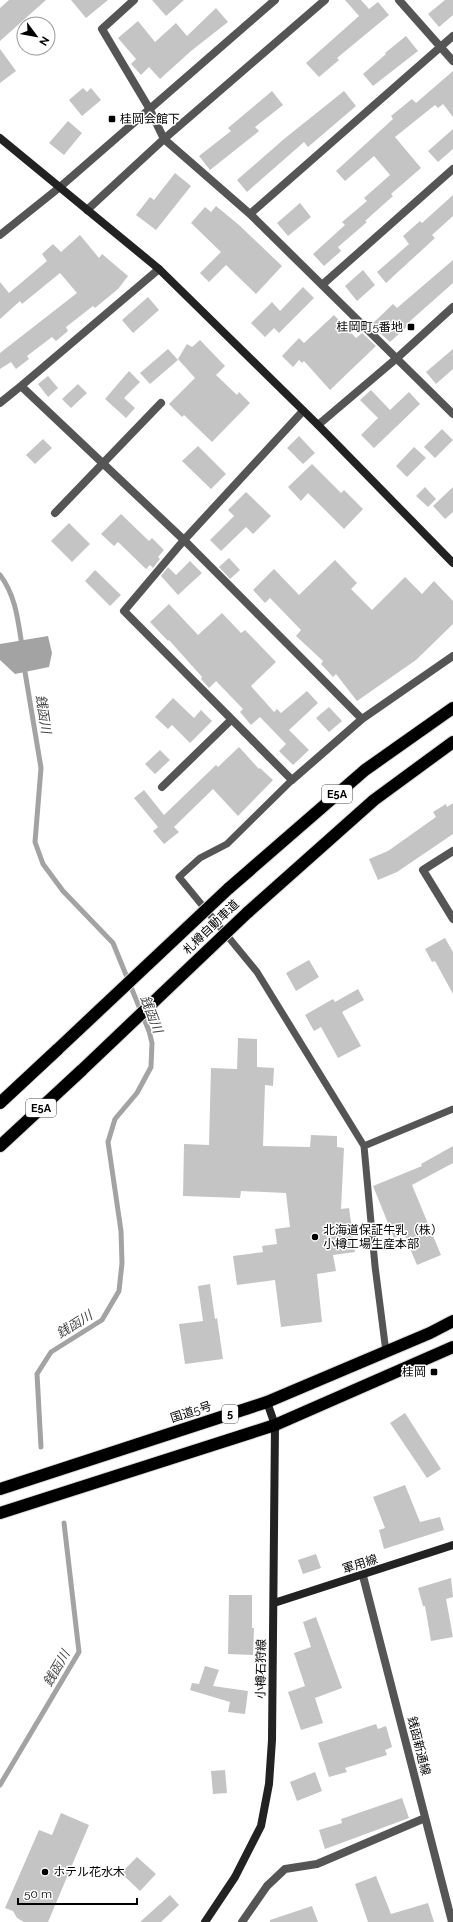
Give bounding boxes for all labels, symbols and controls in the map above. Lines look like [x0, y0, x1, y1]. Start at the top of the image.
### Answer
north arrow [16, 16, 56, 56]
text: N [36, 34, 52, 48]
place label: 桂岡会館下 [120, 112, 180, 126]
marker: 桂岡会館下 [107, 114, 117, 124]
place label: 桂岡町5番地 [336, 320, 403, 334]
marker: 桂岡町5番地 [406, 322, 416, 332]
water label: 銭函川 [33, 694, 54, 736]
road number: E5A [322, 785, 352, 803]
street label: 札樽自動車道 [180, 897, 242, 957]
water label: 銭函川 [138, 993, 166, 1037]
road number: E5A [26, 1099, 56, 1117]
place label: 北海道保証牛乳（株） 小樽工場生産本部 [323, 1223, 443, 1251]
marker: 北海道保証牛乳（株） 小樽工場生産本部 [310, 1232, 320, 1242]
water label: 銭函川 [54, 1307, 96, 1341]
place label: 桂岡 [402, 1365, 426, 1379]
marker: 桂岡 [429, 1367, 439, 1377]
street label: 国道5号 [169, 1399, 213, 1425]
road number: 5 [222, 1405, 238, 1423]
street label: 軍用線 [341, 1552, 379, 1576]
street label: 小樽石狩線 [253, 1639, 269, 1699]
water label: 銭函川 [40, 1646, 74, 1689]
street label: 銭函新通線 [405, 1715, 433, 1777]
place label: ホテル花水木 [53, 1865, 125, 1879]
marker: ホテル花水木 [40, 1867, 50, 1877]
scale bar [18, 1880, 137, 1906]
text: 50 m [24, 1887, 52, 1901]

